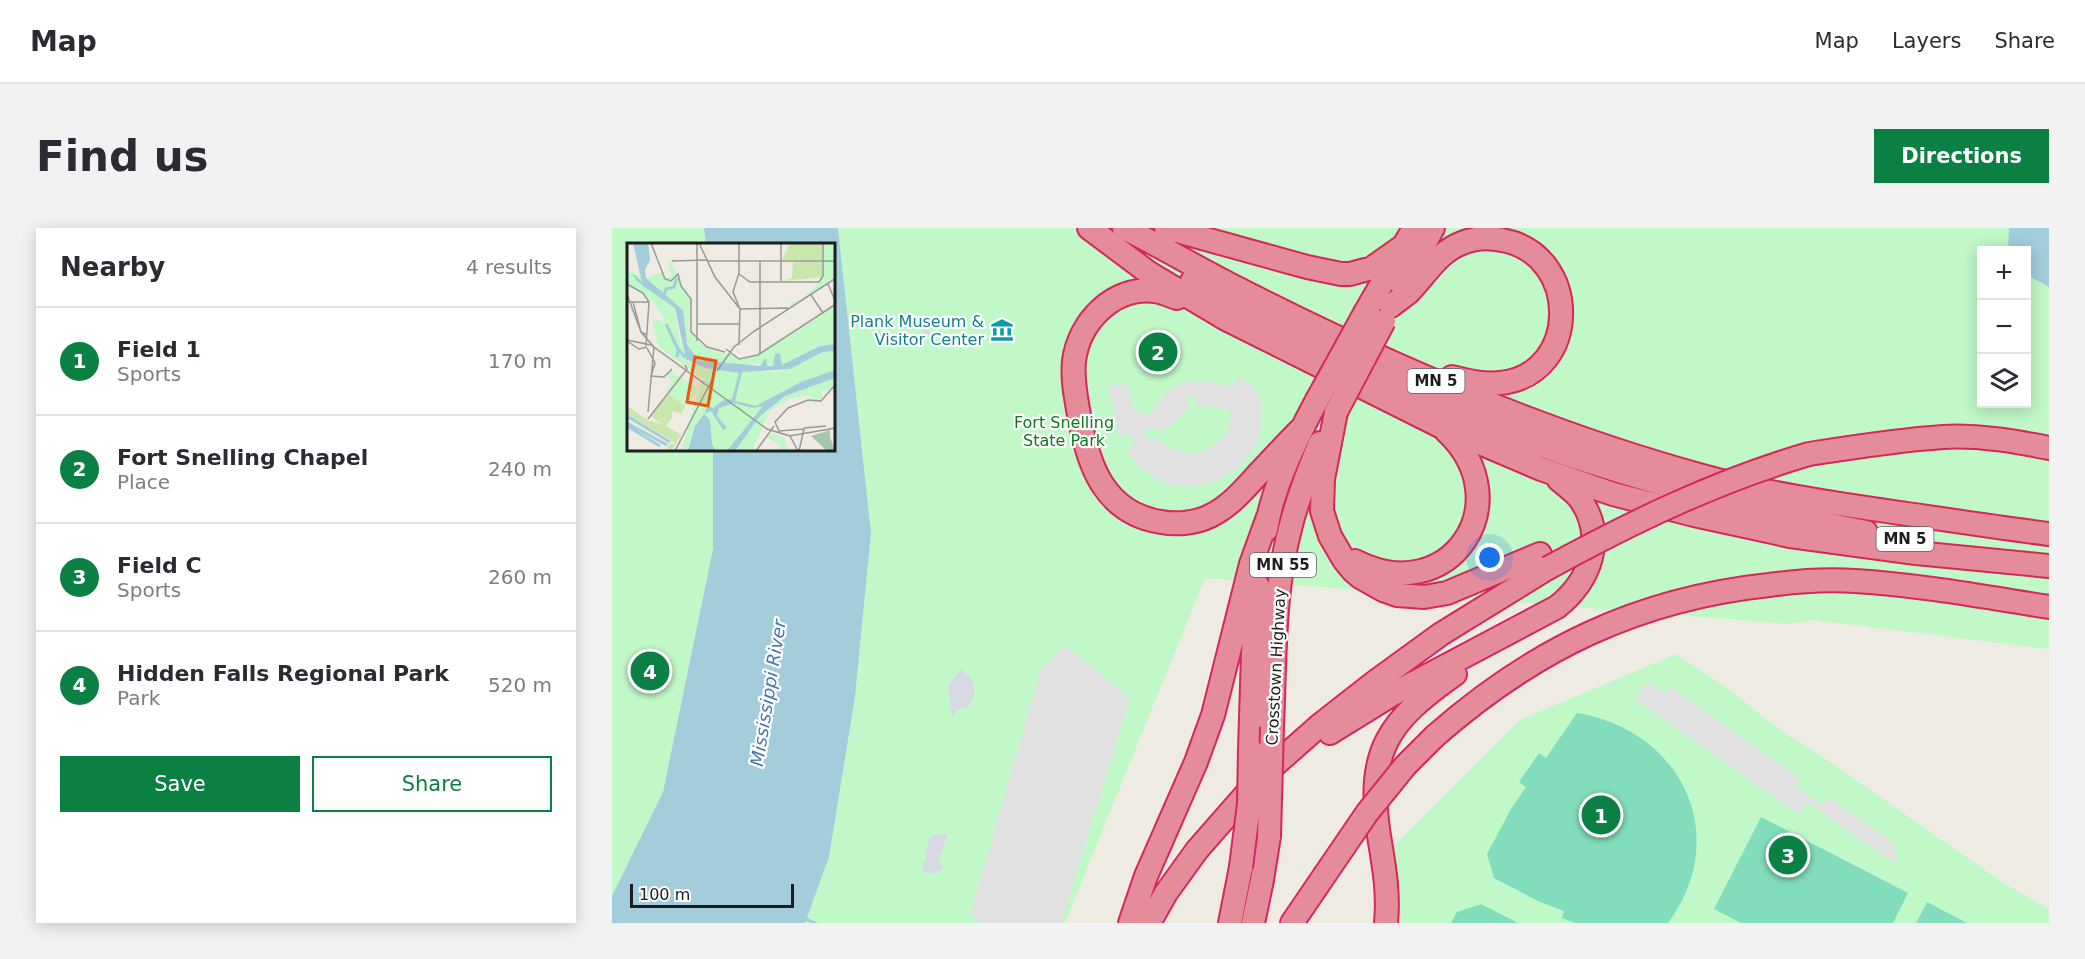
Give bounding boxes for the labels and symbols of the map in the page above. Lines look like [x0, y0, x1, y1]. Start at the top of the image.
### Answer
inset map [627, 243, 836, 452]
place label: Plank Museum & Visitor Center [850, 312, 984, 349]
museum icon: Plank Museum & Visitor Center [989, 317, 1015, 343]
pin: 2 [1138, 330, 1178, 374]
road number: MN 5 [1408, 369, 1464, 393]
park label: Fort Snelling State Park [1014, 413, 1114, 450]
road number: MN 5 [1876, 527, 1934, 551]
your location [1475, 543, 1504, 572]
road number: MN 55 [1250, 553, 1316, 577]
street label: Crosstown Highway [1262, 588, 1290, 746]
water label: Mississippi River [746, 617, 790, 768]
pin: 4 [630, 648, 669, 694]
pin: 1 [1582, 792, 1620, 838]
pin: 3 [1768, 832, 1808, 878]
scale bar [630, 881, 794, 908]

